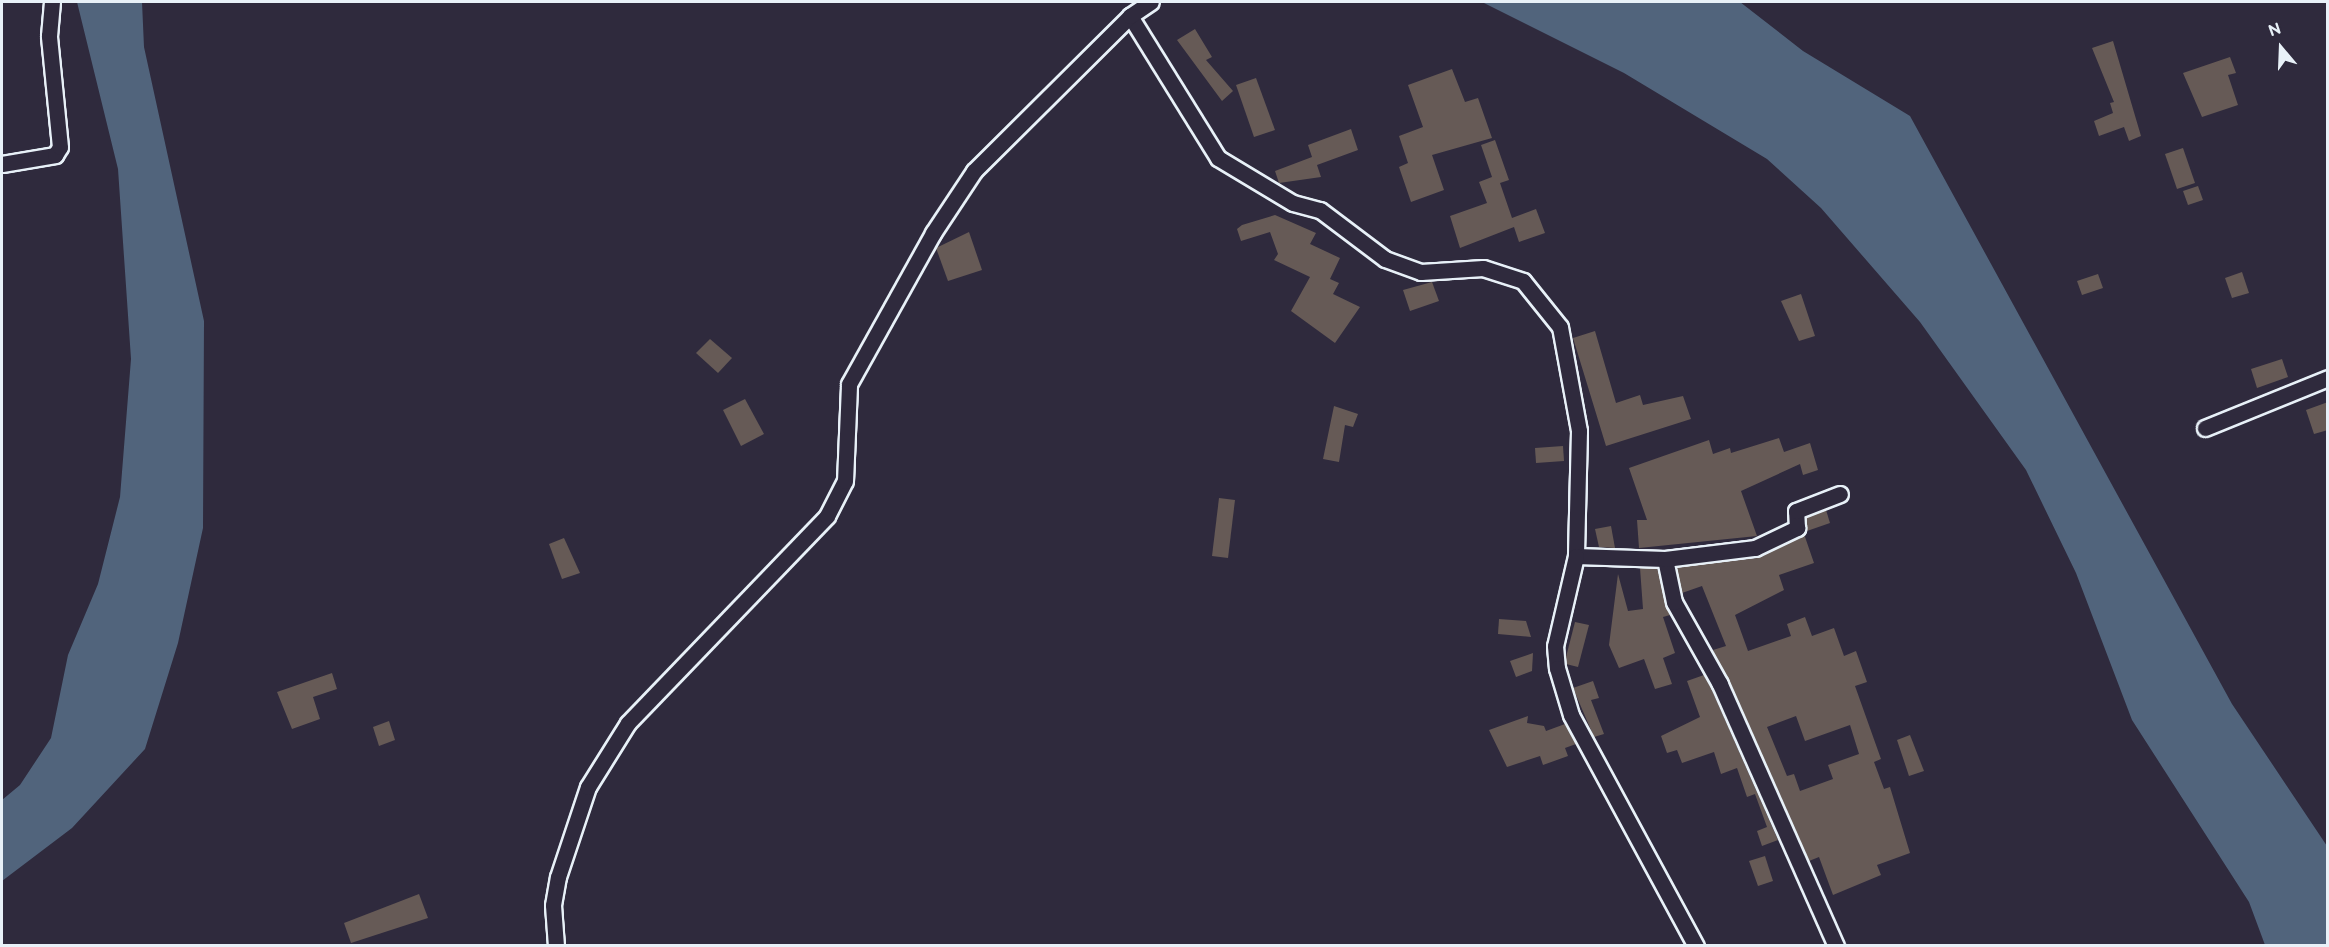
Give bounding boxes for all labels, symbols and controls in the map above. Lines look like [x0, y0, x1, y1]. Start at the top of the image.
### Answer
north arrow [2251, 18, 2311, 78]
text: N [2266, 20, 2284, 41]

